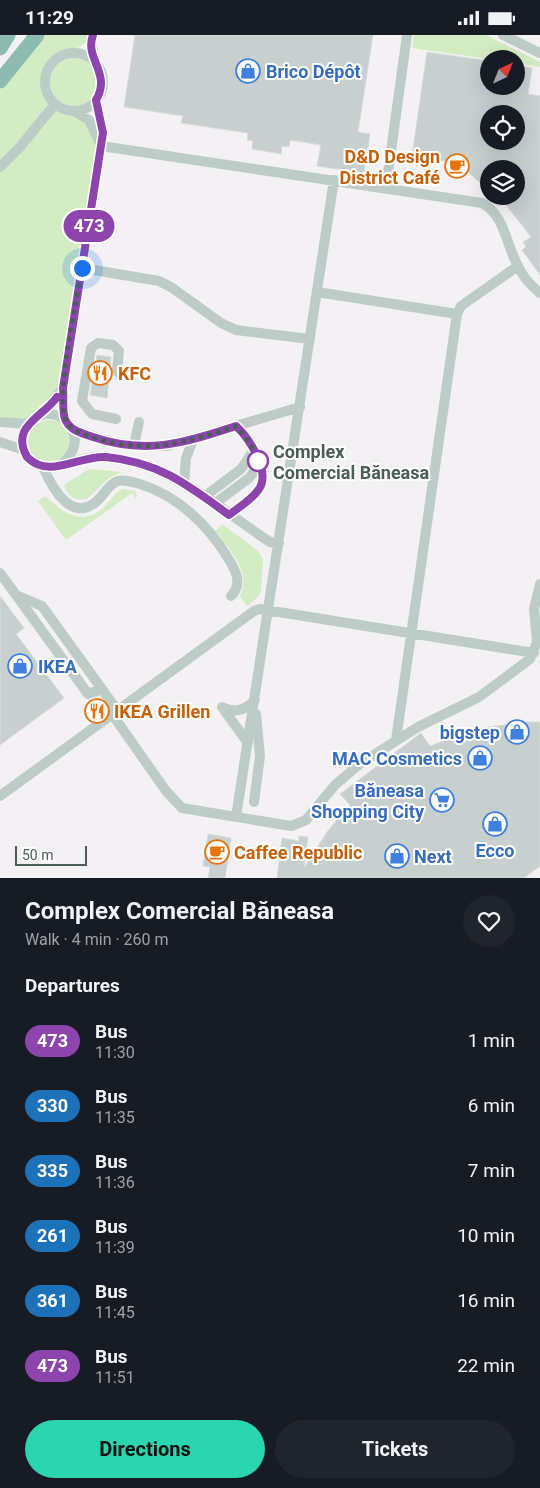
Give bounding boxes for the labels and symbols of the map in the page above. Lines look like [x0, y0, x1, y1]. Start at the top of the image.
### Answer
north arrow [480, 50, 525, 95]
shop icon: Brico Dépôt [235, 58, 261, 84]
place label: Brico Dépôt [266, 61, 361, 82]
place label: D&D Design District Café [340, 146, 440, 188]
cafe icon: D&D Design District Café [444, 153, 470, 179]
line badge: 473 [60, 210, 118, 242]
your location [70, 256, 95, 281]
restaurant icon: KFC [87, 360, 113, 386]
place label: KFC [118, 363, 151, 384]
place label: Complex Comercial Băneasa [273, 441, 429, 483]
marker: Complex Comercial Băneasa [247, 450, 269, 472]
shop icon: IKEA [7, 653, 33, 679]
place label: IKEA [38, 656, 78, 677]
restaurant icon: IKEA Grillen [84, 698, 110, 724]
place label: IKEA Grillen [114, 701, 210, 722]
shop icon: bigstep [504, 719, 530, 745]
place label: bigstep [440, 722, 500, 743]
shop icon: MAC Cosmetics [467, 745, 493, 771]
place label: MAC Cosmetics [332, 748, 462, 769]
place label: Băneasa Shopping City [311, 780, 425, 822]
supermarket icon: Băneasa Shopping City [429, 787, 455, 813]
shop icon: Ecco [482, 811, 508, 837]
cafe icon: Caffee Republic [204, 839, 230, 865]
place label: Ecco [476, 840, 514, 861]
place label: Caffee Republic [234, 842, 363, 863]
scale bar [15, 843, 88, 866]
shop icon: Next [384, 843, 410, 869]
place label: Next [414, 846, 452, 867]

